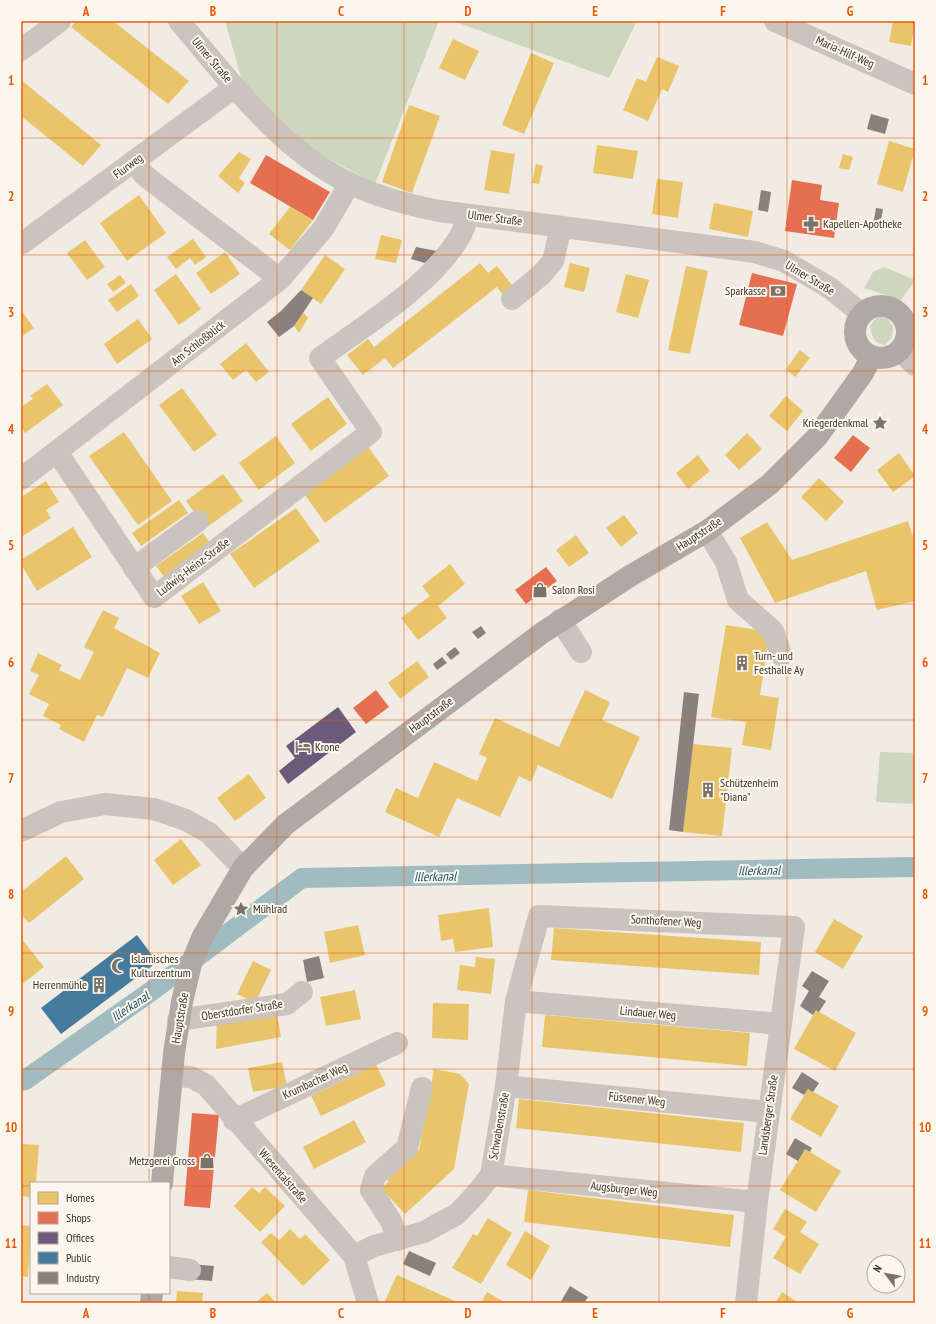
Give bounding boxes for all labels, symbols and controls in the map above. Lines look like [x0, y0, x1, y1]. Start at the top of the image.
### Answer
text: A [82, 3, 90, 20]
text: B [210, 3, 216, 20]
text: C [338, 3, 344, 20]
text: D [465, 3, 472, 20]
text: E [592, 3, 598, 20]
text: F [720, 3, 726, 20]
text: G [847, 3, 854, 20]
street label: Maria-Hilf-Weg [814, 32, 877, 71]
street label: Ulmer Straße [189, 34, 236, 86]
text: 1 [8, 72, 14, 89]
text: 1 [922, 72, 928, 89]
street label: Flurweg [110, 150, 146, 181]
text: 2 [8, 188, 14, 205]
text: 2 [922, 188, 928, 205]
street label: Ulmer Straße [467, 207, 523, 228]
pharmacy icon: Kapellen-Apotheke [802, 215, 820, 233]
place label: Kapellen-Apotheke [823, 216, 902, 231]
street label: Ulmer Straße [783, 257, 838, 298]
bank icon: Sparkasse [769, 282, 787, 300]
place label: Sparkasse [725, 283, 766, 298]
text: 3 [8, 304, 14, 321]
text: 3 [922, 304, 928, 321]
street label: Am Schloßblick [168, 317, 228, 368]
place icon: Kriegerdenkmal [871, 414, 889, 432]
place label: Kriegerdenkmal [803, 415, 868, 430]
text: 4 [8, 421, 15, 438]
text: 4 [922, 421, 929, 438]
street label: Hauptstraße [673, 513, 724, 554]
street label: Ludwig-Heinz-Straße [153, 534, 232, 599]
text: 5 [8, 537, 14, 554]
text: 5 [922, 537, 928, 554]
shop icon: Salon Rosi [531, 581, 549, 599]
place label: Salon Rosi [552, 582, 595, 597]
place label: Turn- und Festhalle Ay [754, 648, 804, 677]
text: 6 [8, 654, 14, 671]
building icon: Turn- und Festhalle Ay [733, 654, 751, 672]
text: 6 [922, 654, 928, 671]
street label: Hauptstraße [406, 693, 456, 736]
hotel icon: Krone [294, 738, 312, 756]
place label: Krone [315, 739, 339, 754]
text: 7 [8, 770, 14, 787]
text: 7 [922, 770, 928, 787]
place label: Schützenheim "Diana" [720, 775, 778, 804]
building icon: Schützenheim "Diana" [699, 781, 717, 799]
water label: Illerkanal [738, 862, 782, 879]
water label: Illerkanal [414, 868, 458, 885]
text: 8 [8, 886, 14, 903]
text: 8 [922, 886, 928, 903]
place icon: Mühlrad [232, 900, 250, 918]
place label: Mühlrad [253, 901, 287, 916]
street label: Sonthofener Weg [630, 911, 702, 930]
place label: Islamisches Kulturzentrum [131, 951, 191, 980]
mosque icon: Islamisches Kulturzentrum [110, 957, 128, 975]
building icon: Herrenmühle [90, 976, 108, 994]
place label: Herrenmühle [33, 977, 87, 992]
water label: Illerkanal [108, 986, 154, 1025]
street label: Hauptstraße [168, 991, 191, 1044]
street label: Oberstdorfer Straße [200, 996, 284, 1023]
text: 9 [8, 1003, 14, 1020]
street label: Lindauer Weg [619, 1003, 677, 1022]
text: 9 [922, 1003, 928, 1020]
street label: Krumbacher Weg [280, 1059, 350, 1102]
street label: Landsberger Straße [754, 1074, 781, 1156]
street label: Füssener Weg [608, 1088, 666, 1109]
street label: Schwabenstraße [485, 1091, 512, 1161]
text: 10 [5, 1119, 17, 1136]
text: 10 [919, 1119, 931, 1136]
street label: Wiesentalstraße [256, 1145, 311, 1206]
shop icon: Metzgerei Gross [198, 1152, 216, 1170]
place label: Metzgerei Gross [129, 1153, 195, 1168]
street label: Augsburger Weg [590, 1178, 658, 1199]
legend [30, 1182, 170, 1294]
text: Homes [66, 1190, 94, 1205]
text: Shops [66, 1210, 91, 1225]
text: Offices [66, 1230, 94, 1245]
text: 11 [5, 1235, 17, 1252]
text: 11 [919, 1235, 931, 1252]
text: Public [66, 1250, 92, 1265]
north arrow [866, 1254, 906, 1294]
text: N [870, 1262, 885, 1275]
text: Industry [66, 1270, 100, 1285]
text: A [82, 1305, 90, 1322]
text: B [210, 1305, 216, 1322]
text: C [338, 1305, 344, 1322]
text: D [465, 1305, 472, 1322]
text: E [592, 1305, 598, 1322]
text: F [720, 1305, 726, 1322]
text: G [847, 1305, 854, 1322]

